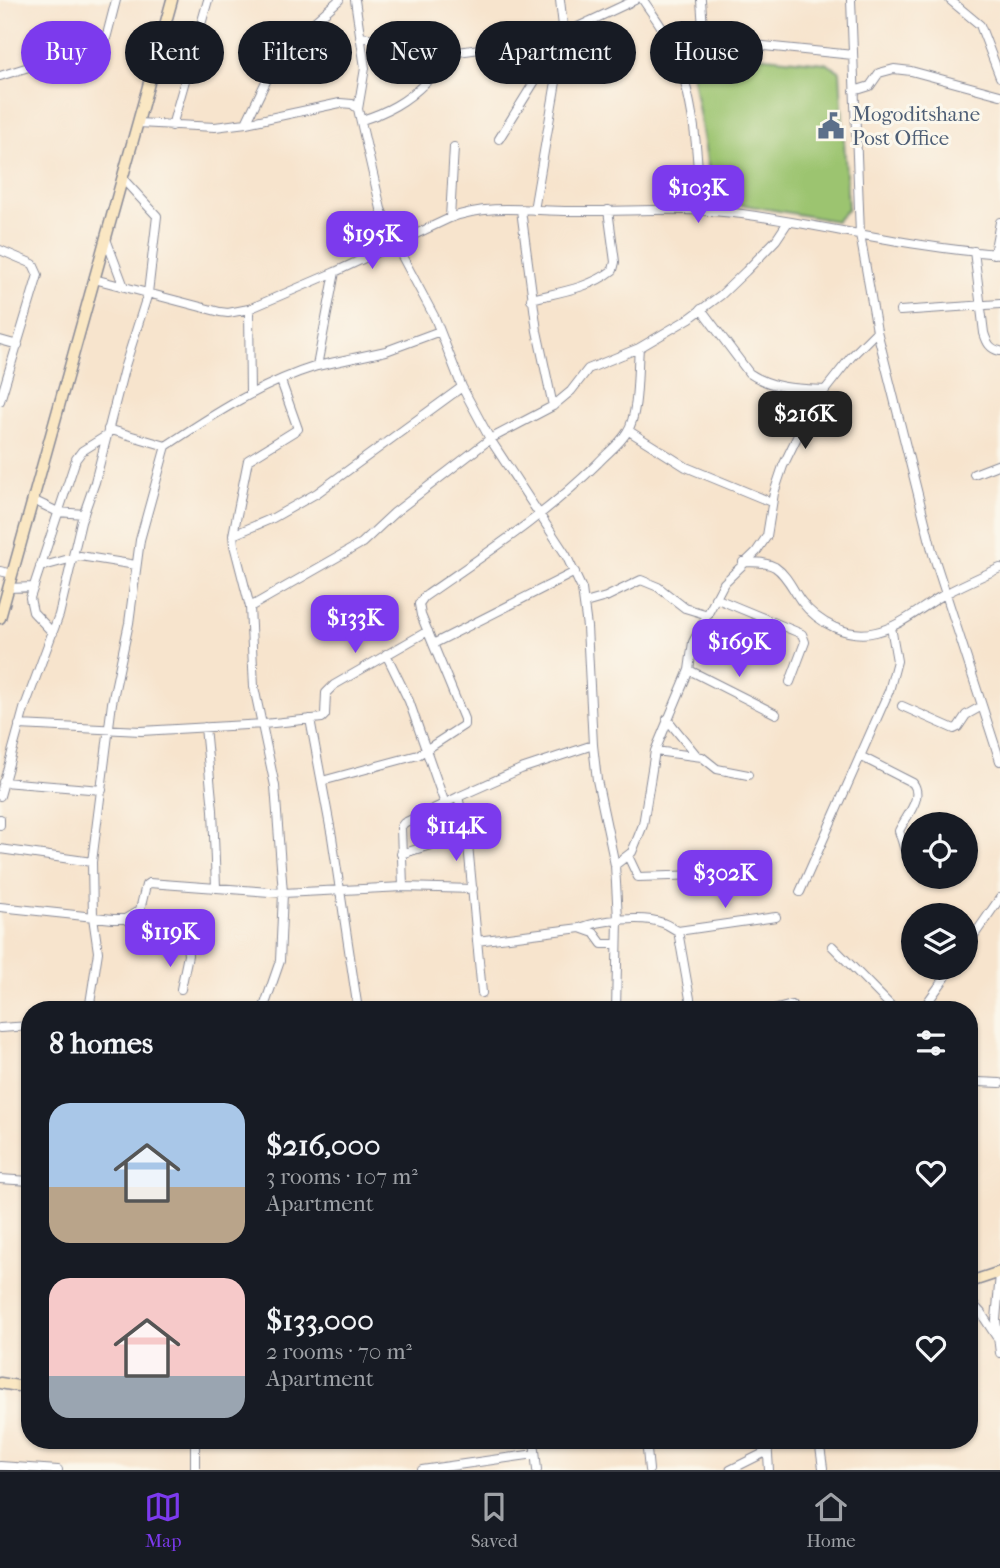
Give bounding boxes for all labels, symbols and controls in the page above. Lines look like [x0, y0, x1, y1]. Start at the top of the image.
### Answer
chip: Buy [21, 21, 111, 84]
chip: Rent [125, 21, 224, 84]
chip: Filters [238, 21, 352, 84]
chip: New [366, 21, 461, 84]
chip: Apartment [475, 21, 636, 84]
chip: House [650, 21, 763, 84]
place label: Mogoditshane Post Office [852, 102, 980, 150]
public building icon: Mogoditshane Post Office [816, 111, 846, 141]
pin: $103K [649, 166, 747, 225]
text: $103K [668, 174, 728, 201]
pin: $195K [323, 212, 421, 271]
text: $195K [342, 220, 402, 247]
pin: $216K [756, 392, 854, 451]
text: $216K [774, 400, 836, 427]
pin: $133K [306, 596, 404, 655]
text: $133K [327, 604, 383, 631]
pin: $169K [690, 620, 788, 679]
text: $169K [708, 628, 770, 655]
pin: $114K [407, 804, 505, 863]
text: $114K [426, 812, 486, 839]
map controls [901, 812, 978, 980]
button: locate [901, 812, 978, 889]
pin: $302K [676, 850, 774, 910]
text: $302K [693, 859, 757, 886]
button: layers [901, 903, 978, 980]
pin: $119K [121, 909, 219, 969]
text: $119K [141, 918, 199, 945]
icon: filters [912, 1024, 950, 1062]
text: 8 homes [49, 1026, 153, 1061]
text: $216,000 [266, 1128, 381, 1163]
icon: home [105, 1131, 189, 1215]
icon: heart [912, 1154, 950, 1192]
text: 3 rooms · 107 m² [266, 1163, 418, 1190]
text: Apartment [266, 1190, 374, 1217]
text: $133,000 [266, 1303, 374, 1338]
icon: home [105, 1306, 189, 1390]
icon: heart [912, 1329, 950, 1367]
text: 2 rooms · 70 m² [266, 1338, 412, 1365]
text: Apartment [266, 1365, 374, 1392]
tab: Map [144, 1488, 182, 1552]
tab: Saved [471, 1488, 518, 1552]
tab: Home [806, 1488, 856, 1552]

